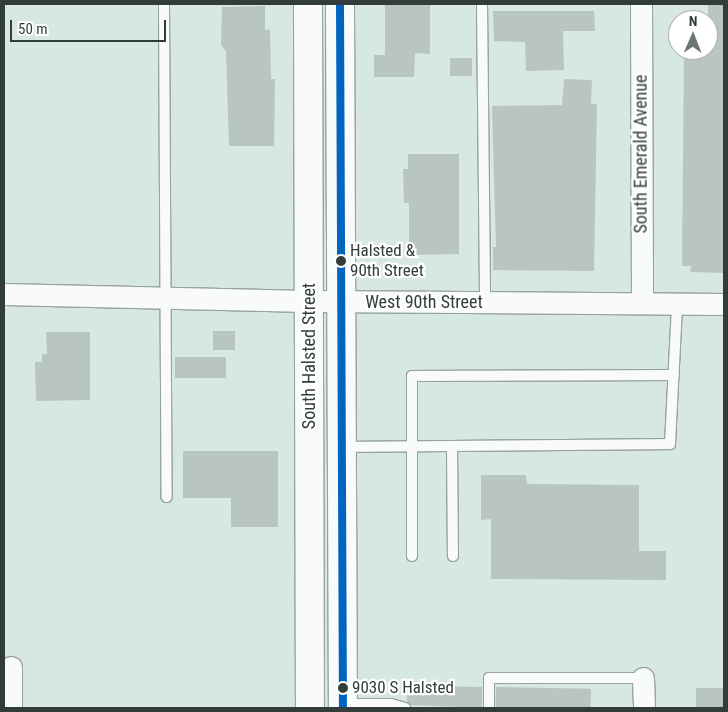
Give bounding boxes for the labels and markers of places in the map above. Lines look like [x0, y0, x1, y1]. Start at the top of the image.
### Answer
place label: Halsted & 90th Street [350, 241, 424, 281]
marker: Halsted & 90th Street [336, 256, 346, 266]
place label: 9030 S Halsted [352, 678, 454, 698]
marker: 9030 S Halsted [338, 683, 348, 693]

